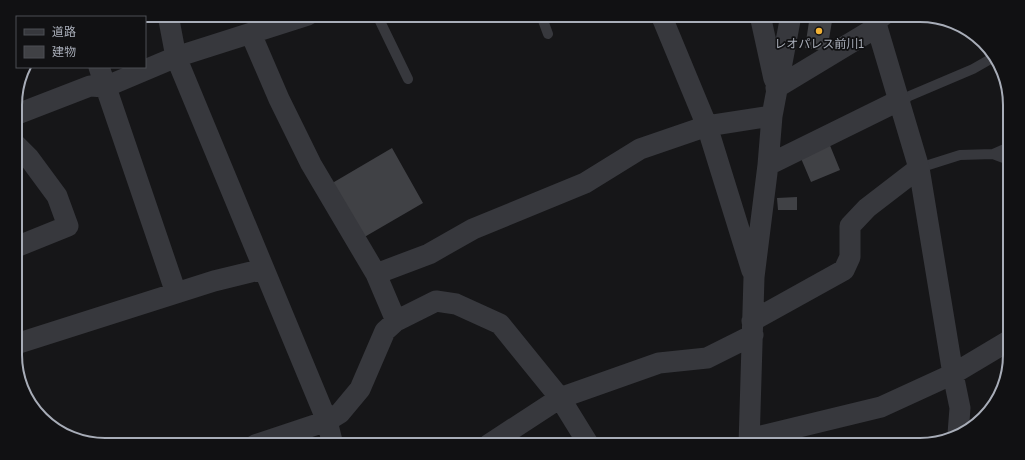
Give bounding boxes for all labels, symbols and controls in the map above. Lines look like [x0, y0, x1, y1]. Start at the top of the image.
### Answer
legend [16, 16, 146, 68]
text: 道路 [52, 24, 76, 40]
marker: レオパレス前川1 [814, 26, 824, 36]
place label: レオパレス前川1 [774, 36, 864, 52]
text: 建物 [52, 44, 76, 60]

